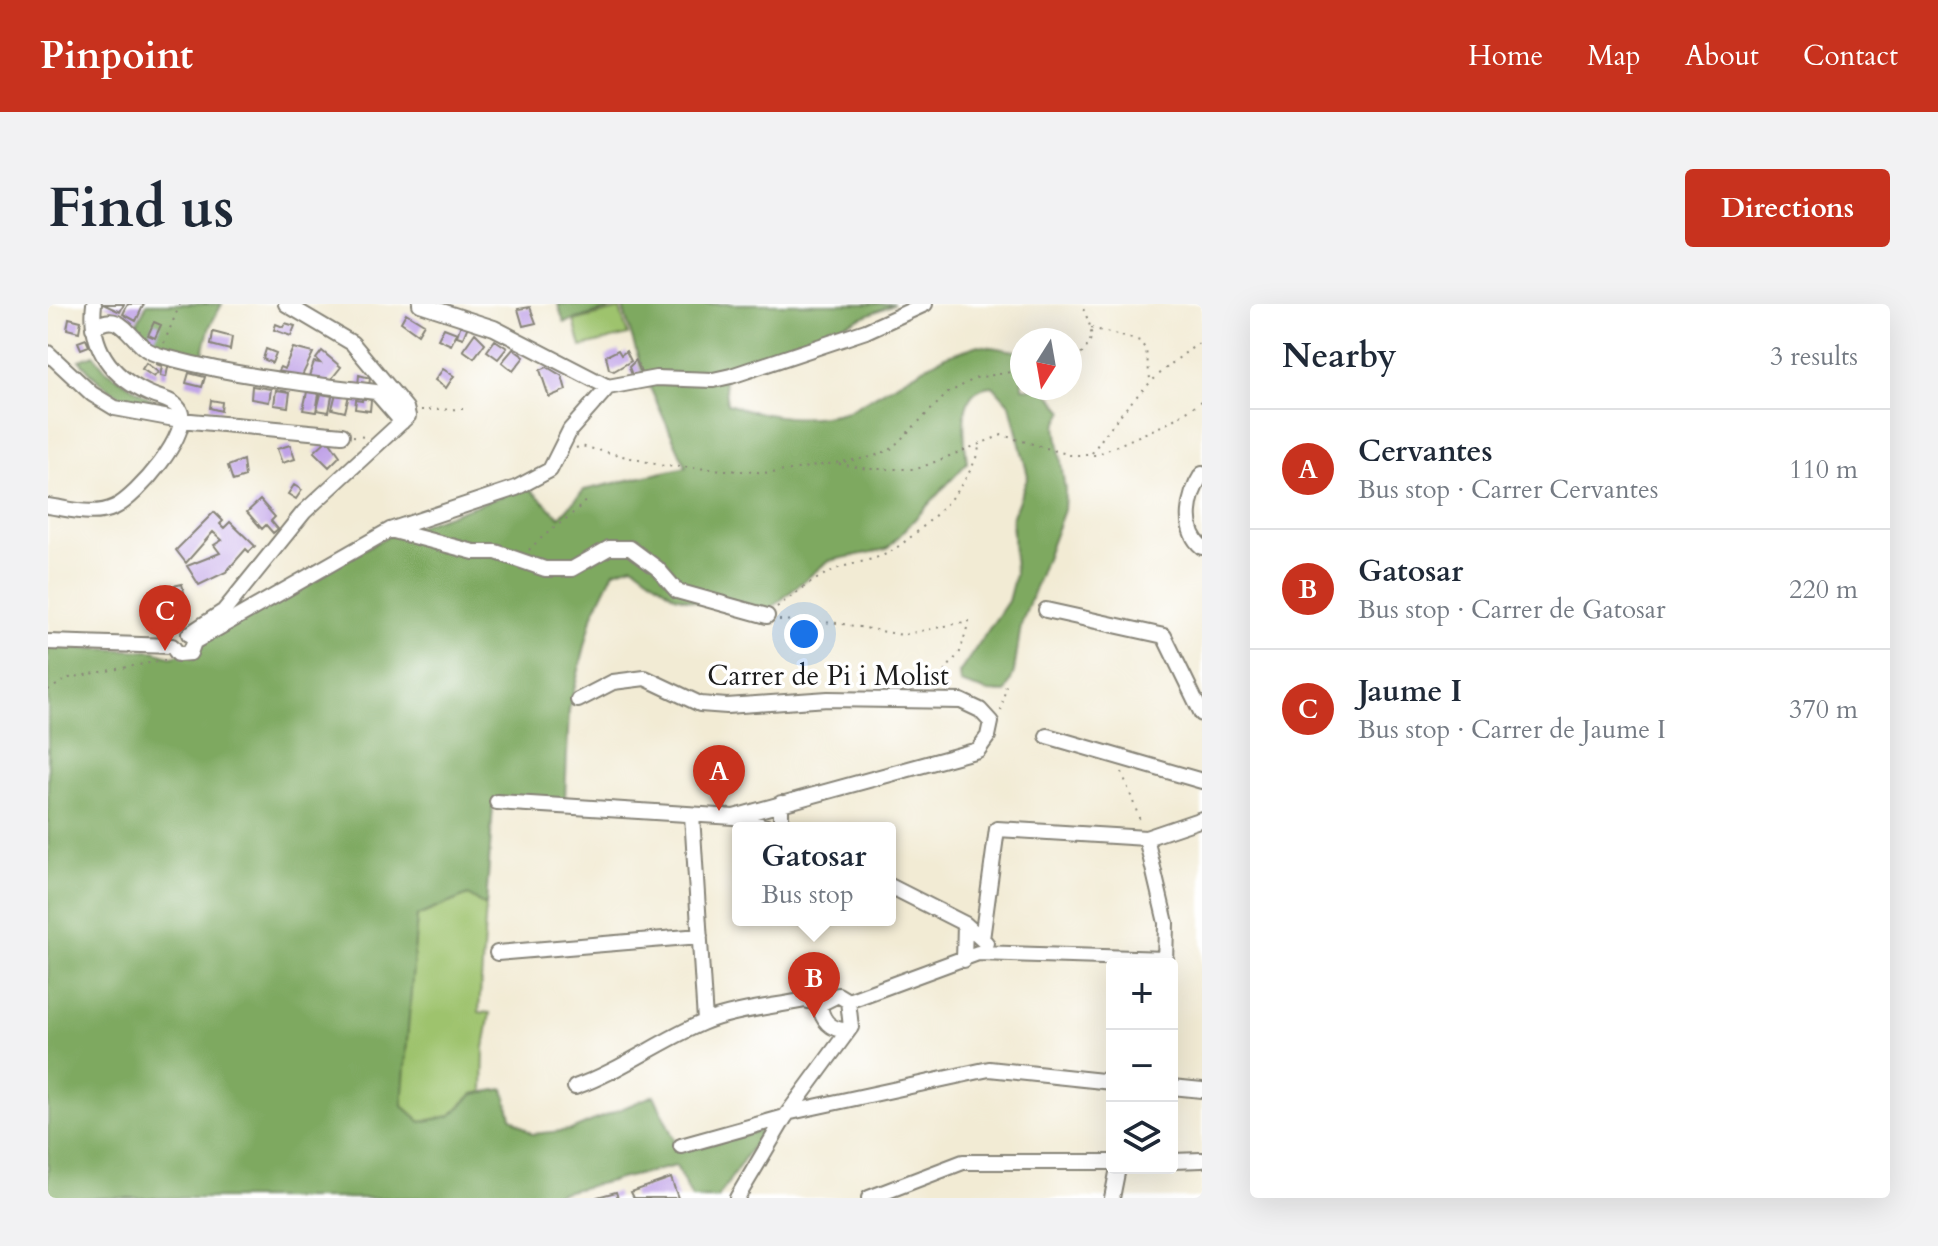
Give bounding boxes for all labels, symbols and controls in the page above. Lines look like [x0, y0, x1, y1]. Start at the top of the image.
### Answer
text: Pinpoint [40, 30, 193, 82]
text: Home [1468, 37, 1543, 75]
text: Map [1587, 37, 1641, 75]
text: About [1685, 37, 1759, 75]
text: Contact [1803, 37, 1898, 75]
button: Directions [1685, 169, 1890, 247]
text: Find us [48, 171, 234, 246]
north arrow [1010, 328, 1082, 400]
text: Nearby [1282, 333, 1397, 379]
text: 3 results [1770, 339, 1858, 374]
text: Cervantes [1358, 431, 1493, 472]
text: A [1298, 452, 1318, 487]
text: 110 m [1789, 452, 1858, 487]
text: Bus stop · Carrer Cervantes [1358, 472, 1658, 507]
text: Gatosar [1358, 551, 1463, 592]
text: B [1299, 572, 1317, 607]
text: 220 m [1789, 572, 1858, 607]
pin: C [139, 585, 191, 651]
text: Bus stop · Carrer de Gatosar [1358, 592, 1665, 627]
your location [784, 614, 824, 654]
street label: Carrer de Pi i Molist [707, 657, 949, 695]
text: Jaume I [1358, 671, 1462, 712]
text: C [1298, 692, 1318, 727]
text: 370 m [1789, 692, 1858, 727]
text: Bus stop · Carrer de Jaume I [1358, 712, 1666, 747]
pin: A [693, 745, 745, 811]
popup [732, 822, 896, 926]
text: Gatosar [761, 836, 867, 877]
text: Bus stop [761, 877, 854, 912]
pin: B [788, 952, 840, 1018]
map controls [1106, 958, 1178, 1174]
button: + [1106, 958, 1178, 1030]
button: − [1106, 1030, 1178, 1102]
button: layers [1106, 1102, 1178, 1174]

